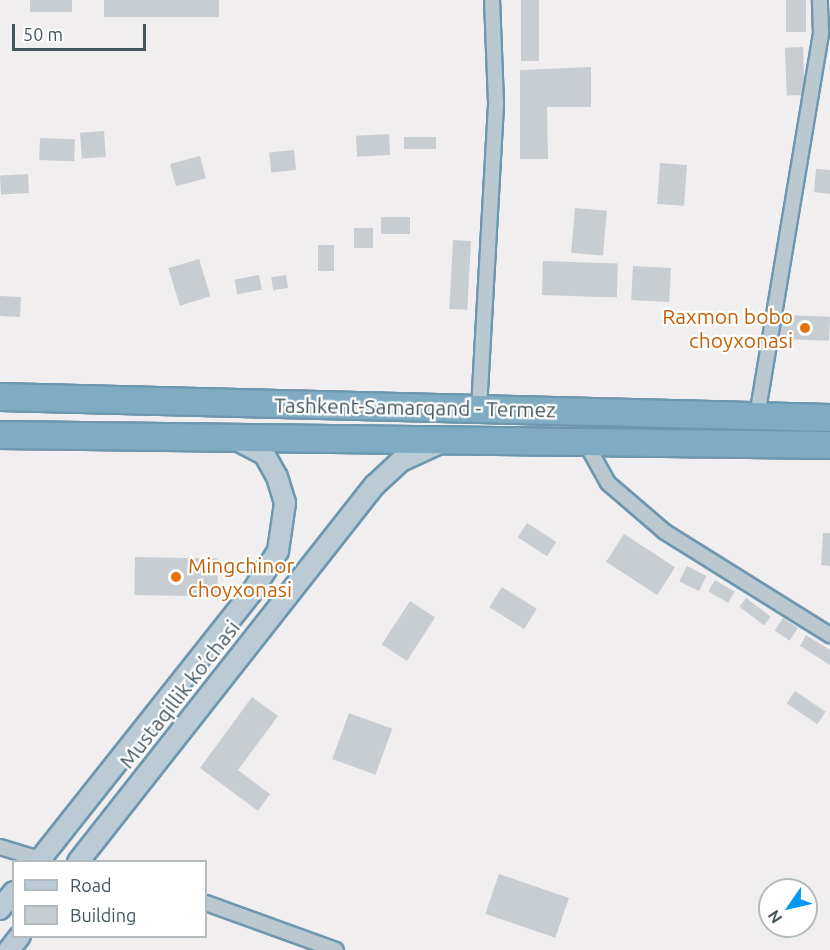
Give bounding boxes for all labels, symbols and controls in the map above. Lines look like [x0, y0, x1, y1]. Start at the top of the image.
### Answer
scale bar [15, 12, 148, 50]
text: 50 m [23, 24, 63, 44]
place label: Raxmon bobo choyxonasi [662, 303, 793, 353]
marker: Raxmon bobo choyxonasi [798, 321, 812, 335]
street label: Tashkent-Samarqand - Termez [274, 392, 556, 422]
place label: Mingchinor choyxonasi [188, 552, 295, 602]
marker: Mingchinor choyxonasi [169, 570, 183, 584]
street label: Mustaqillik ko’chasi [113, 615, 245, 773]
legend [12, 860, 207, 938]
text: Road [70, 875, 112, 895]
north arrow [758, 878, 818, 938]
text: Building [70, 905, 136, 925]
text: N [764, 907, 786, 927]

